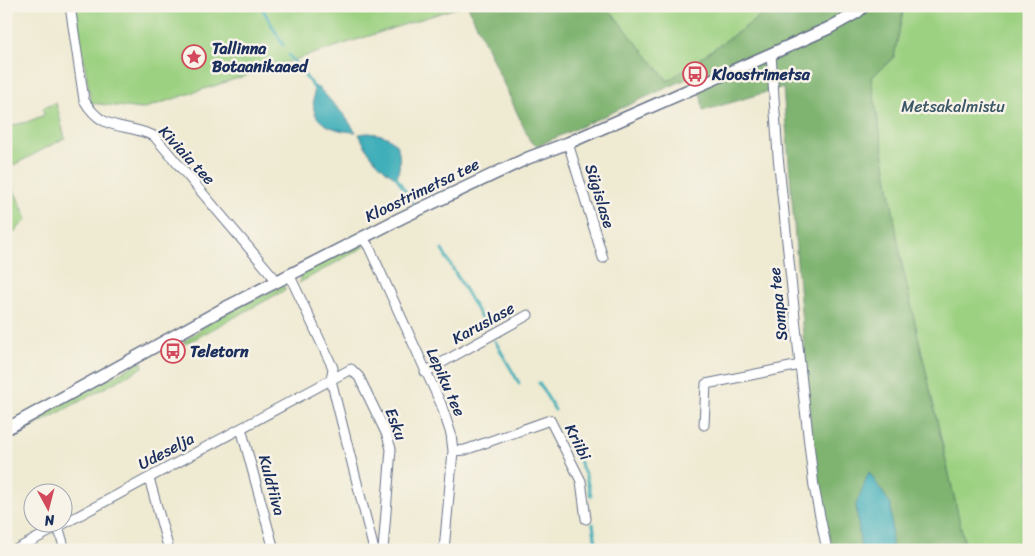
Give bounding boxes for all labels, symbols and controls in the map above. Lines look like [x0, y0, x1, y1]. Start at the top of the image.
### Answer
place label: Tallinna Botaanikaaed [212, 34, 309, 81]
place icon: Tallinna Botaanikaaed [181, 44, 207, 70]
place label: Kloostrimetsa [711, 60, 811, 89]
bus stop icon: Kloostrimetsa [682, 61, 708, 87]
park label: Metsakalmistu [901, 92, 1005, 121]
street label: Kiviaia tee [151, 118, 223, 192]
street label: Kloostrimetsa tee [360, 150, 484, 230]
street label: Sügislase [576, 160, 624, 232]
street label: Sompa tee [760, 266, 796, 342]
street label: Karuslase [446, 294, 520, 352]
place label: Teletorn [190, 337, 249, 366]
bus stop icon: Teletorn [160, 338, 186, 364]
street label: Lepiku tee [418, 343, 474, 421]
street label: Esku [376, 403, 416, 445]
street label: Kriibi [556, 418, 600, 466]
street label: Udeselja [132, 424, 200, 478]
street label: Kuldtiiva [250, 451, 294, 519]
north arrow [22, 484, 72, 534]
text: N [43, 507, 57, 533]

